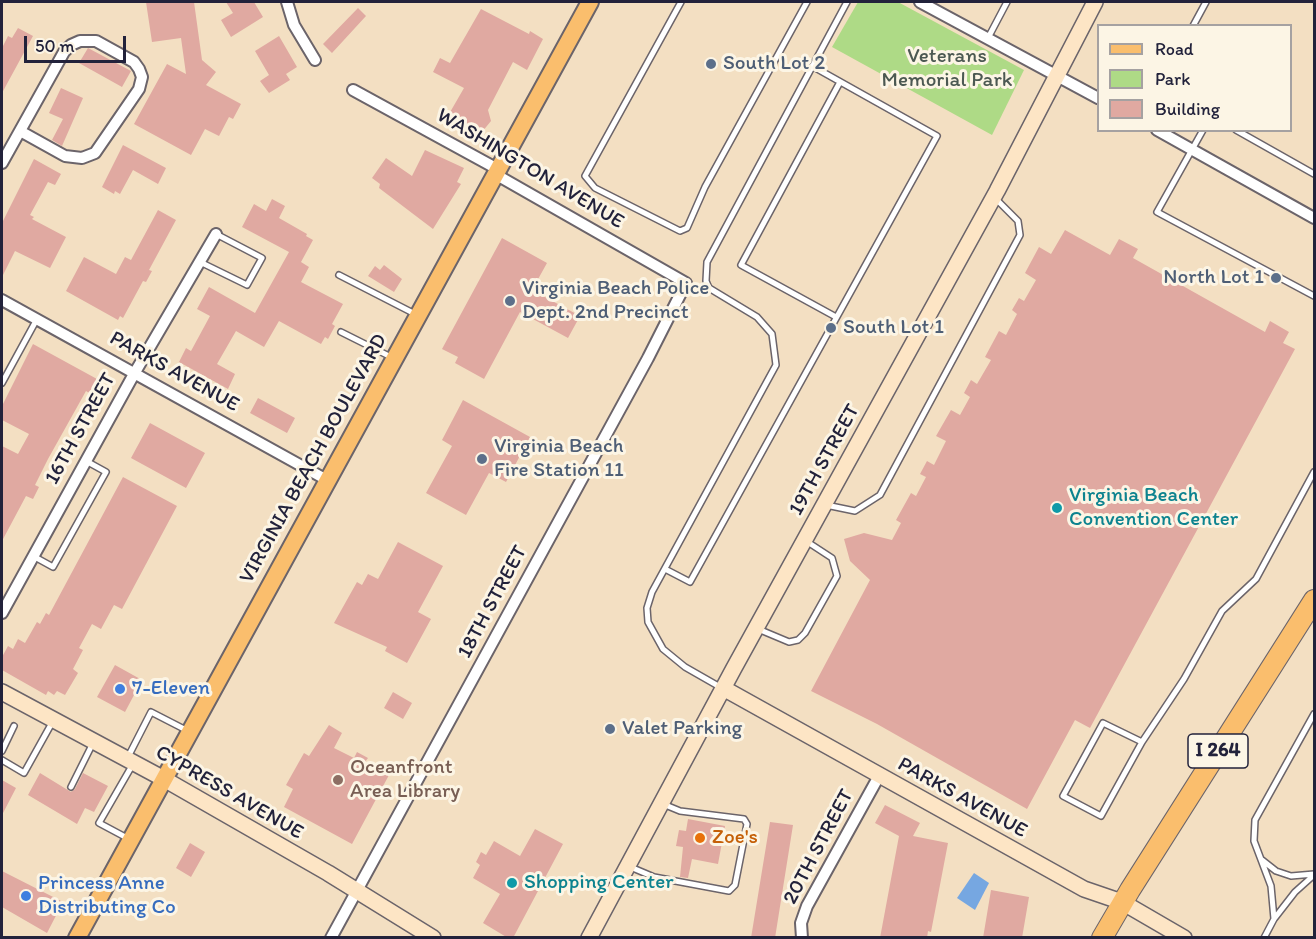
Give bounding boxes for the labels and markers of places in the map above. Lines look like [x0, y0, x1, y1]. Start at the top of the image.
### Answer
place label: South Lot 2 [723, 51, 825, 77]
marker: South Lot 2 [704, 57, 718, 71]
place label: North Lot 1 [1163, 265, 1264, 291]
marker: North Lot 1 [1269, 271, 1283, 285]
place label: Virginia Beach Police Dept. 2nd Precinct [522, 276, 709, 326]
marker: Virginia Beach Police Dept. 2nd Precinct [503, 294, 517, 308]
place label: South Lot 1 [843, 315, 944, 341]
marker: South Lot 1 [824, 321, 838, 335]
place label: Virginia Beach Fire Station 11 [494, 434, 624, 484]
marker: Virginia Beach Fire Station 11 [475, 452, 489, 466]
place label: Virginia Beach Convention Center [1069, 483, 1238, 533]
marker: Virginia Beach Convention Center [1050, 501, 1064, 515]
place label: 7-Eleven [132, 676, 210, 702]
marker: 7-Eleven [113, 682, 127, 696]
place label: Valet Parking [622, 716, 742, 742]
marker: Valet Parking [603, 722, 617, 736]
place label: Oceanfront Area Library [350, 755, 460, 805]
marker: Oceanfront Area Library [331, 773, 345, 787]
place label: Zoe's [712, 825, 758, 851]
marker: Zoe's [693, 831, 707, 845]
place label: Shopping Center [524, 870, 673, 896]
place label: Princess Anne Distributing Co [38, 871, 176, 921]
marker: Shopping Center [505, 876, 519, 890]
marker: Princess Anne Distributing Co [19, 889, 33, 903]

